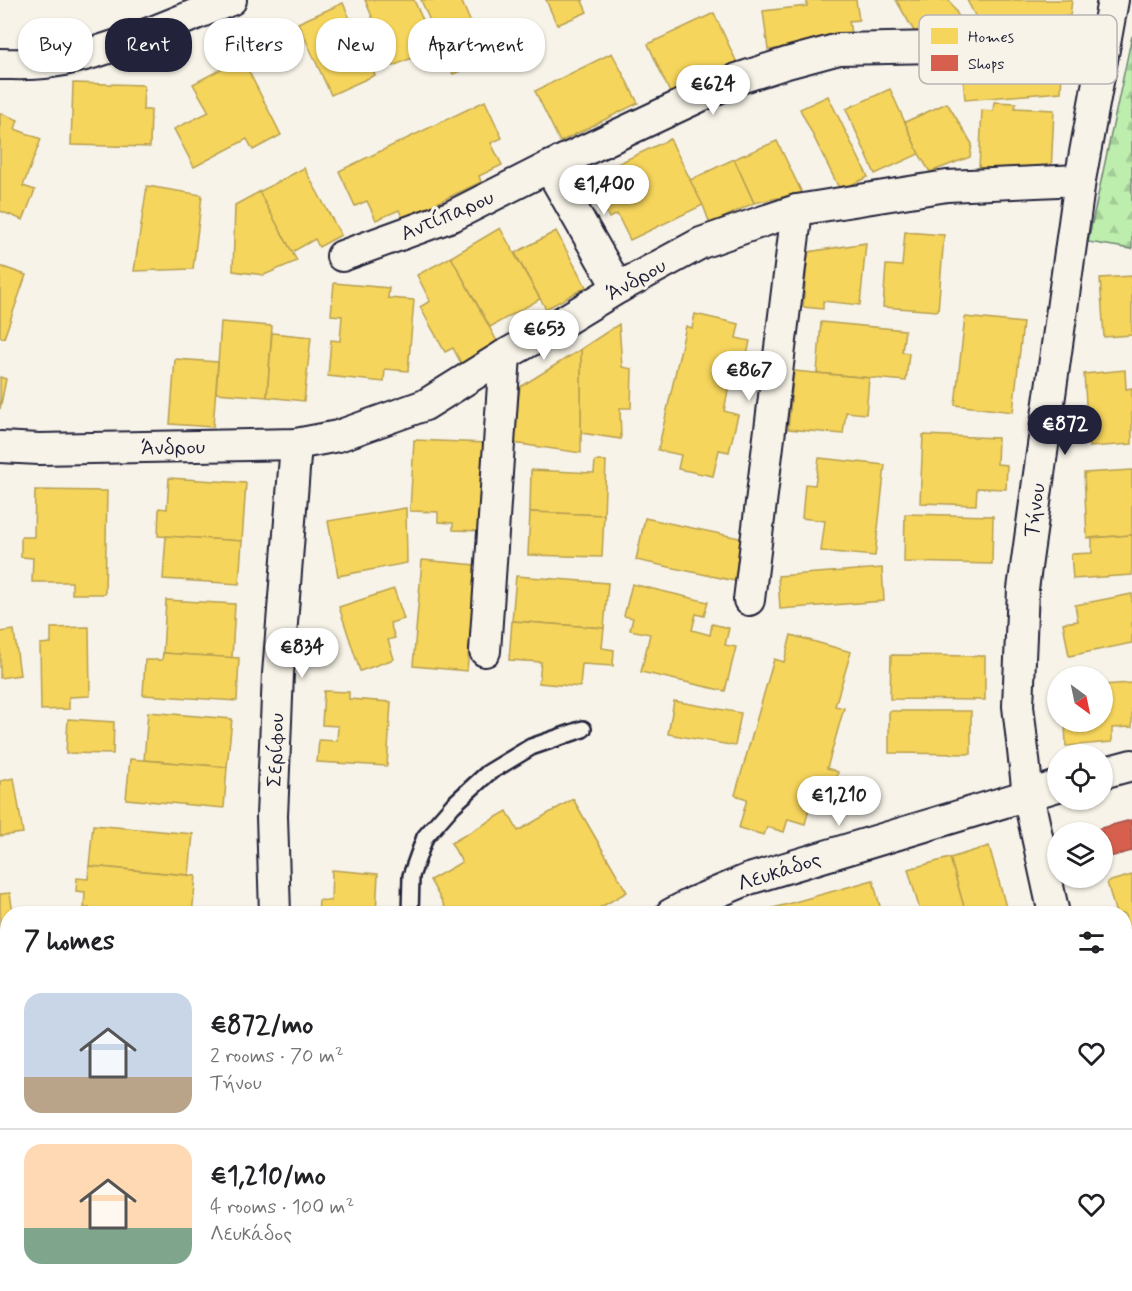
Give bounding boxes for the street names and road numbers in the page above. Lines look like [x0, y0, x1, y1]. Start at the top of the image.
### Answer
street label: Αντίπαρου [396, 184, 498, 248]
street label: Άνδρου [602, 252, 671, 308]
street label: Άνδρου [141, 433, 205, 463]
street label: Τήνου [1017, 481, 1053, 539]
street label: Σερίφου [261, 713, 291, 788]
street label: Λευκάδος [734, 845, 825, 899]

